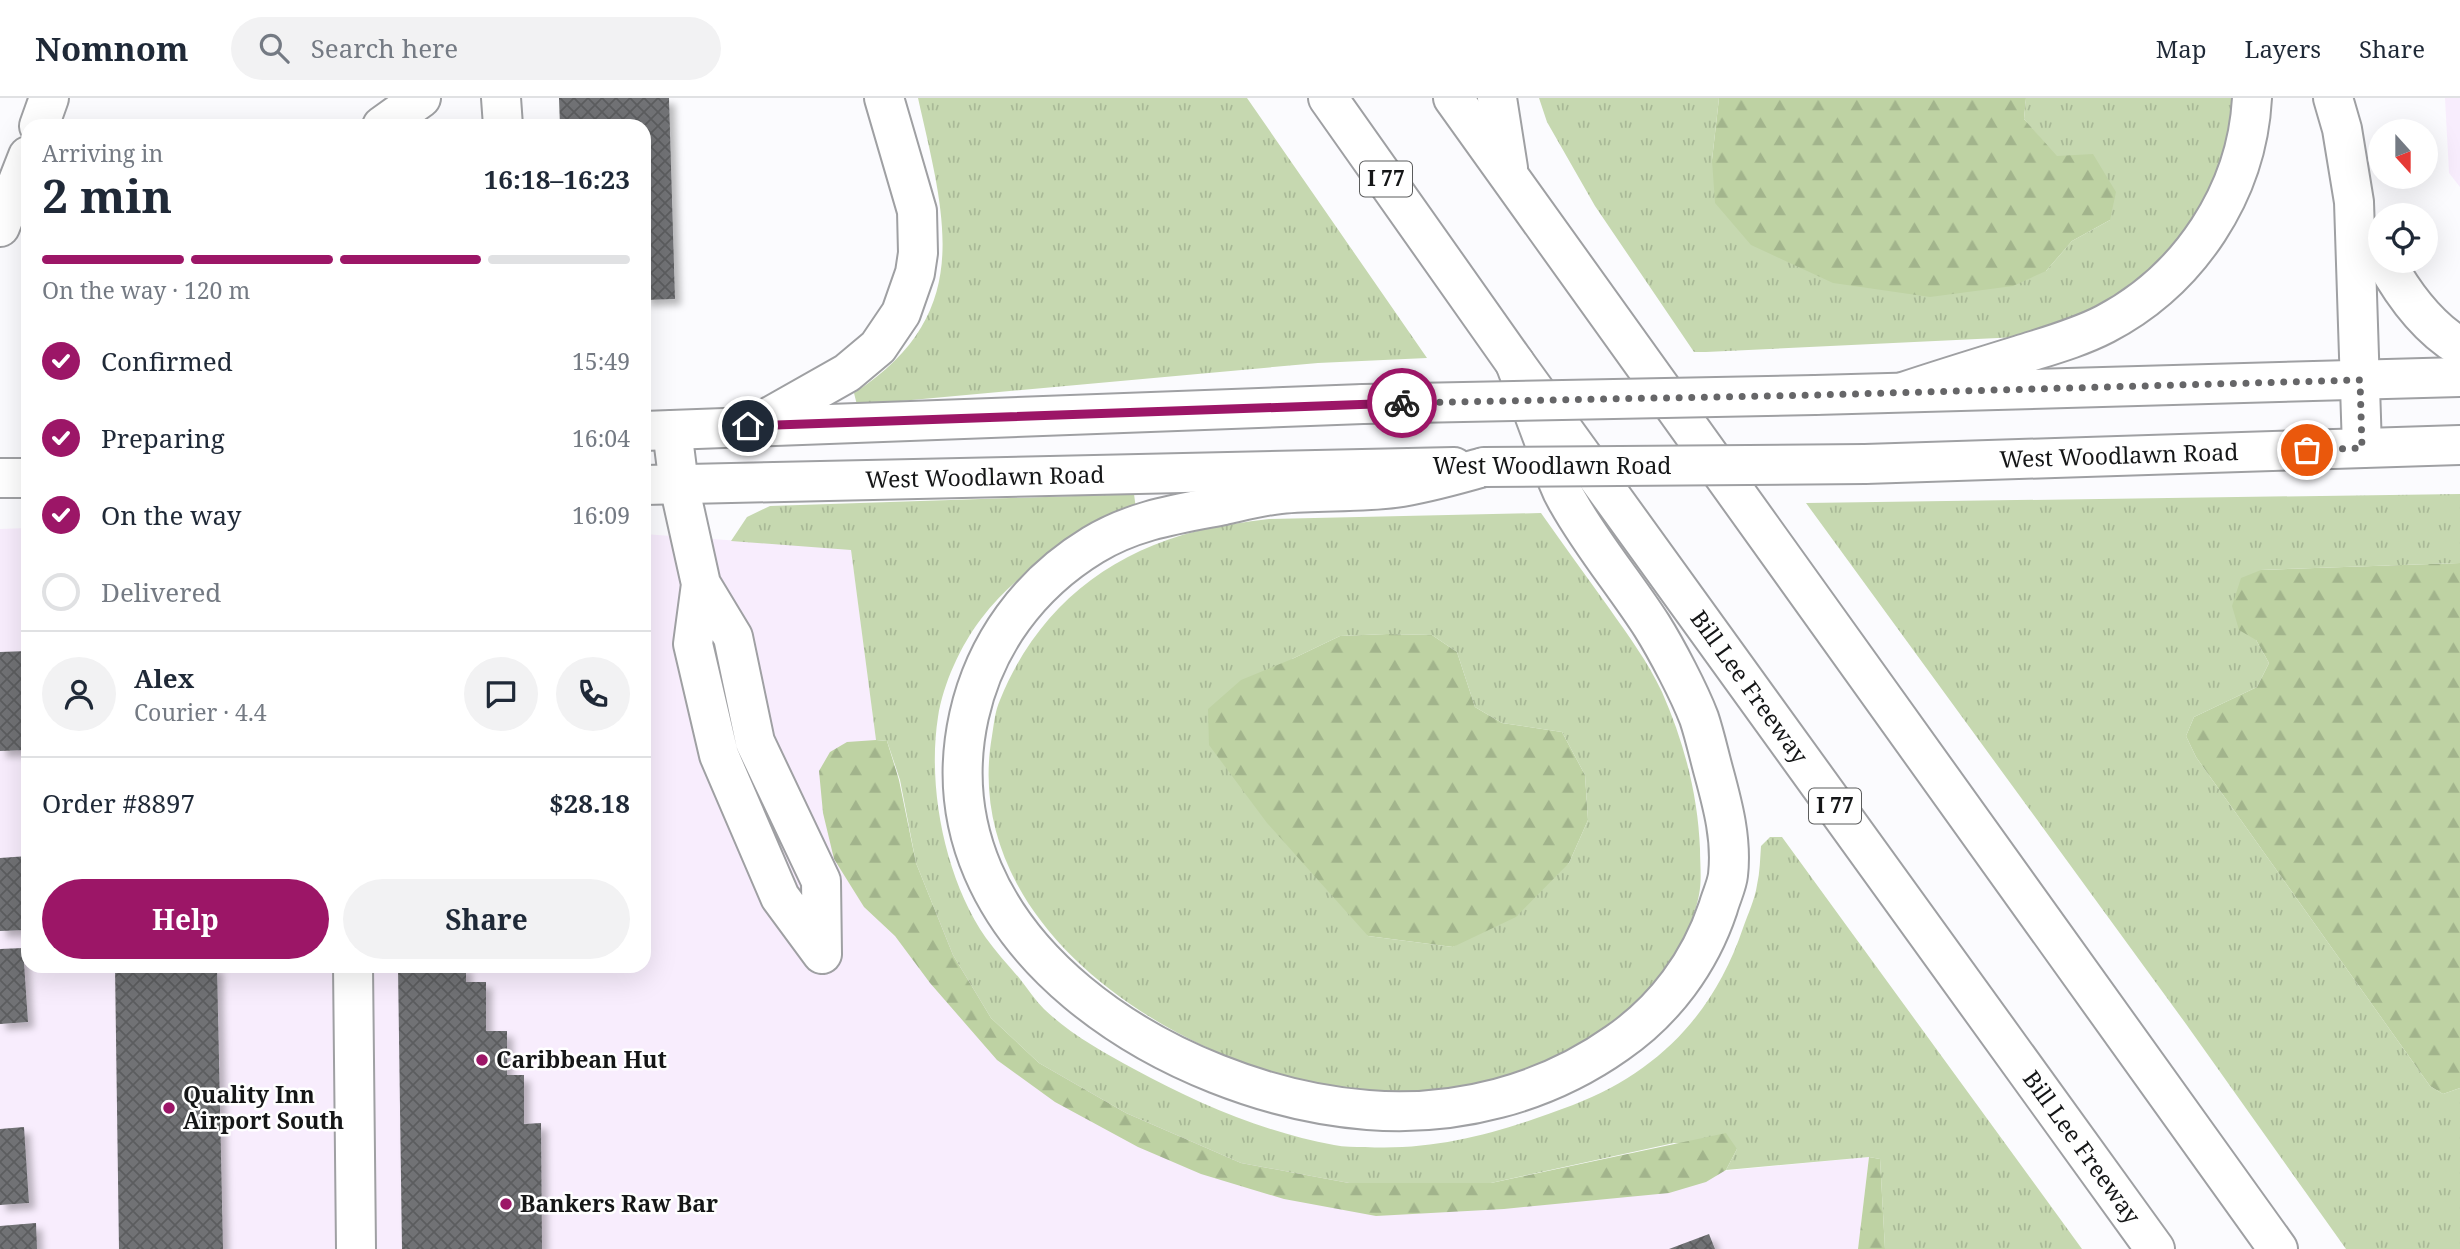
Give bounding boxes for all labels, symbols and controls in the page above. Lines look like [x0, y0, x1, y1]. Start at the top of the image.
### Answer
search box [231, 17, 721, 80]
text: Nomnom [35, 26, 189, 71]
icon: search [255, 29, 293, 67]
text: Search here [311, 30, 458, 66]
text: Map [2156, 32, 2207, 65]
text: Layers [2245, 32, 2321, 65]
text: Share [2359, 32, 2425, 65]
north arrow [2368, 119, 2438, 189]
map controls [2368, 119, 2438, 273]
text: Arriving in [42, 137, 163, 169]
text: 16:18–16:23 [484, 161, 630, 197]
road number: I 77 [1360, 162, 1412, 196]
text: 2 min [42, 164, 172, 226]
button: locate [2368, 203, 2438, 273]
text: On the way · 120 m [42, 274, 250, 306]
icon: check [42, 342, 80, 380]
text: Confirmed [101, 343, 233, 379]
text: 15:49 [572, 345, 630, 377]
courier [1367, 368, 1437, 438]
icon: bike [1383, 384, 1421, 422]
pin [718, 396, 778, 456]
icon: home [729, 407, 767, 445]
icon: check [42, 419, 80, 457]
text: Preparing [101, 420, 225, 456]
pin [2277, 420, 2337, 480]
text: 16:04 [572, 422, 630, 454]
icon: bag [2288, 431, 2326, 469]
street label: West Woodlawn Road [1999, 435, 2239, 475]
street label: West Woodlawn Road [1433, 449, 1671, 481]
street label: West Woodlawn Road [865, 458, 1105, 495]
icon: check [42, 496, 80, 534]
text: On the way [101, 497, 241, 533]
text: 16:09 [572, 499, 630, 531]
text: Delivered [101, 574, 221, 610]
street label: Bill Lee Freeway [1684, 603, 1816, 770]
button: person [42, 657, 116, 731]
button: chat [464, 657, 538, 731]
button: phone [556, 657, 630, 731]
text: Alex [134, 660, 194, 696]
text: Courier · 4.4 [134, 696, 267, 728]
text: Order #8897 [42, 785, 195, 821]
text: $28.18 [549, 785, 630, 821]
road number: I 77 [1809, 788, 1861, 824]
button: Help [42, 879, 329, 959]
button: Share [343, 879, 630, 959]
place label: Caribbean Hut [496, 1043, 667, 1075]
marker: Caribbean Hut [474, 1052, 490, 1068]
street label: Bill Lee Freeway [2016, 1064, 2149, 1230]
place label: Quality Inn Airport South [183, 1078, 344, 1136]
marker: Quality Inn Airport South [161, 1100, 177, 1116]
place label: Bankers Raw Bar [520, 1187, 718, 1219]
marker: Bankers Raw Bar [498, 1196, 514, 1212]

